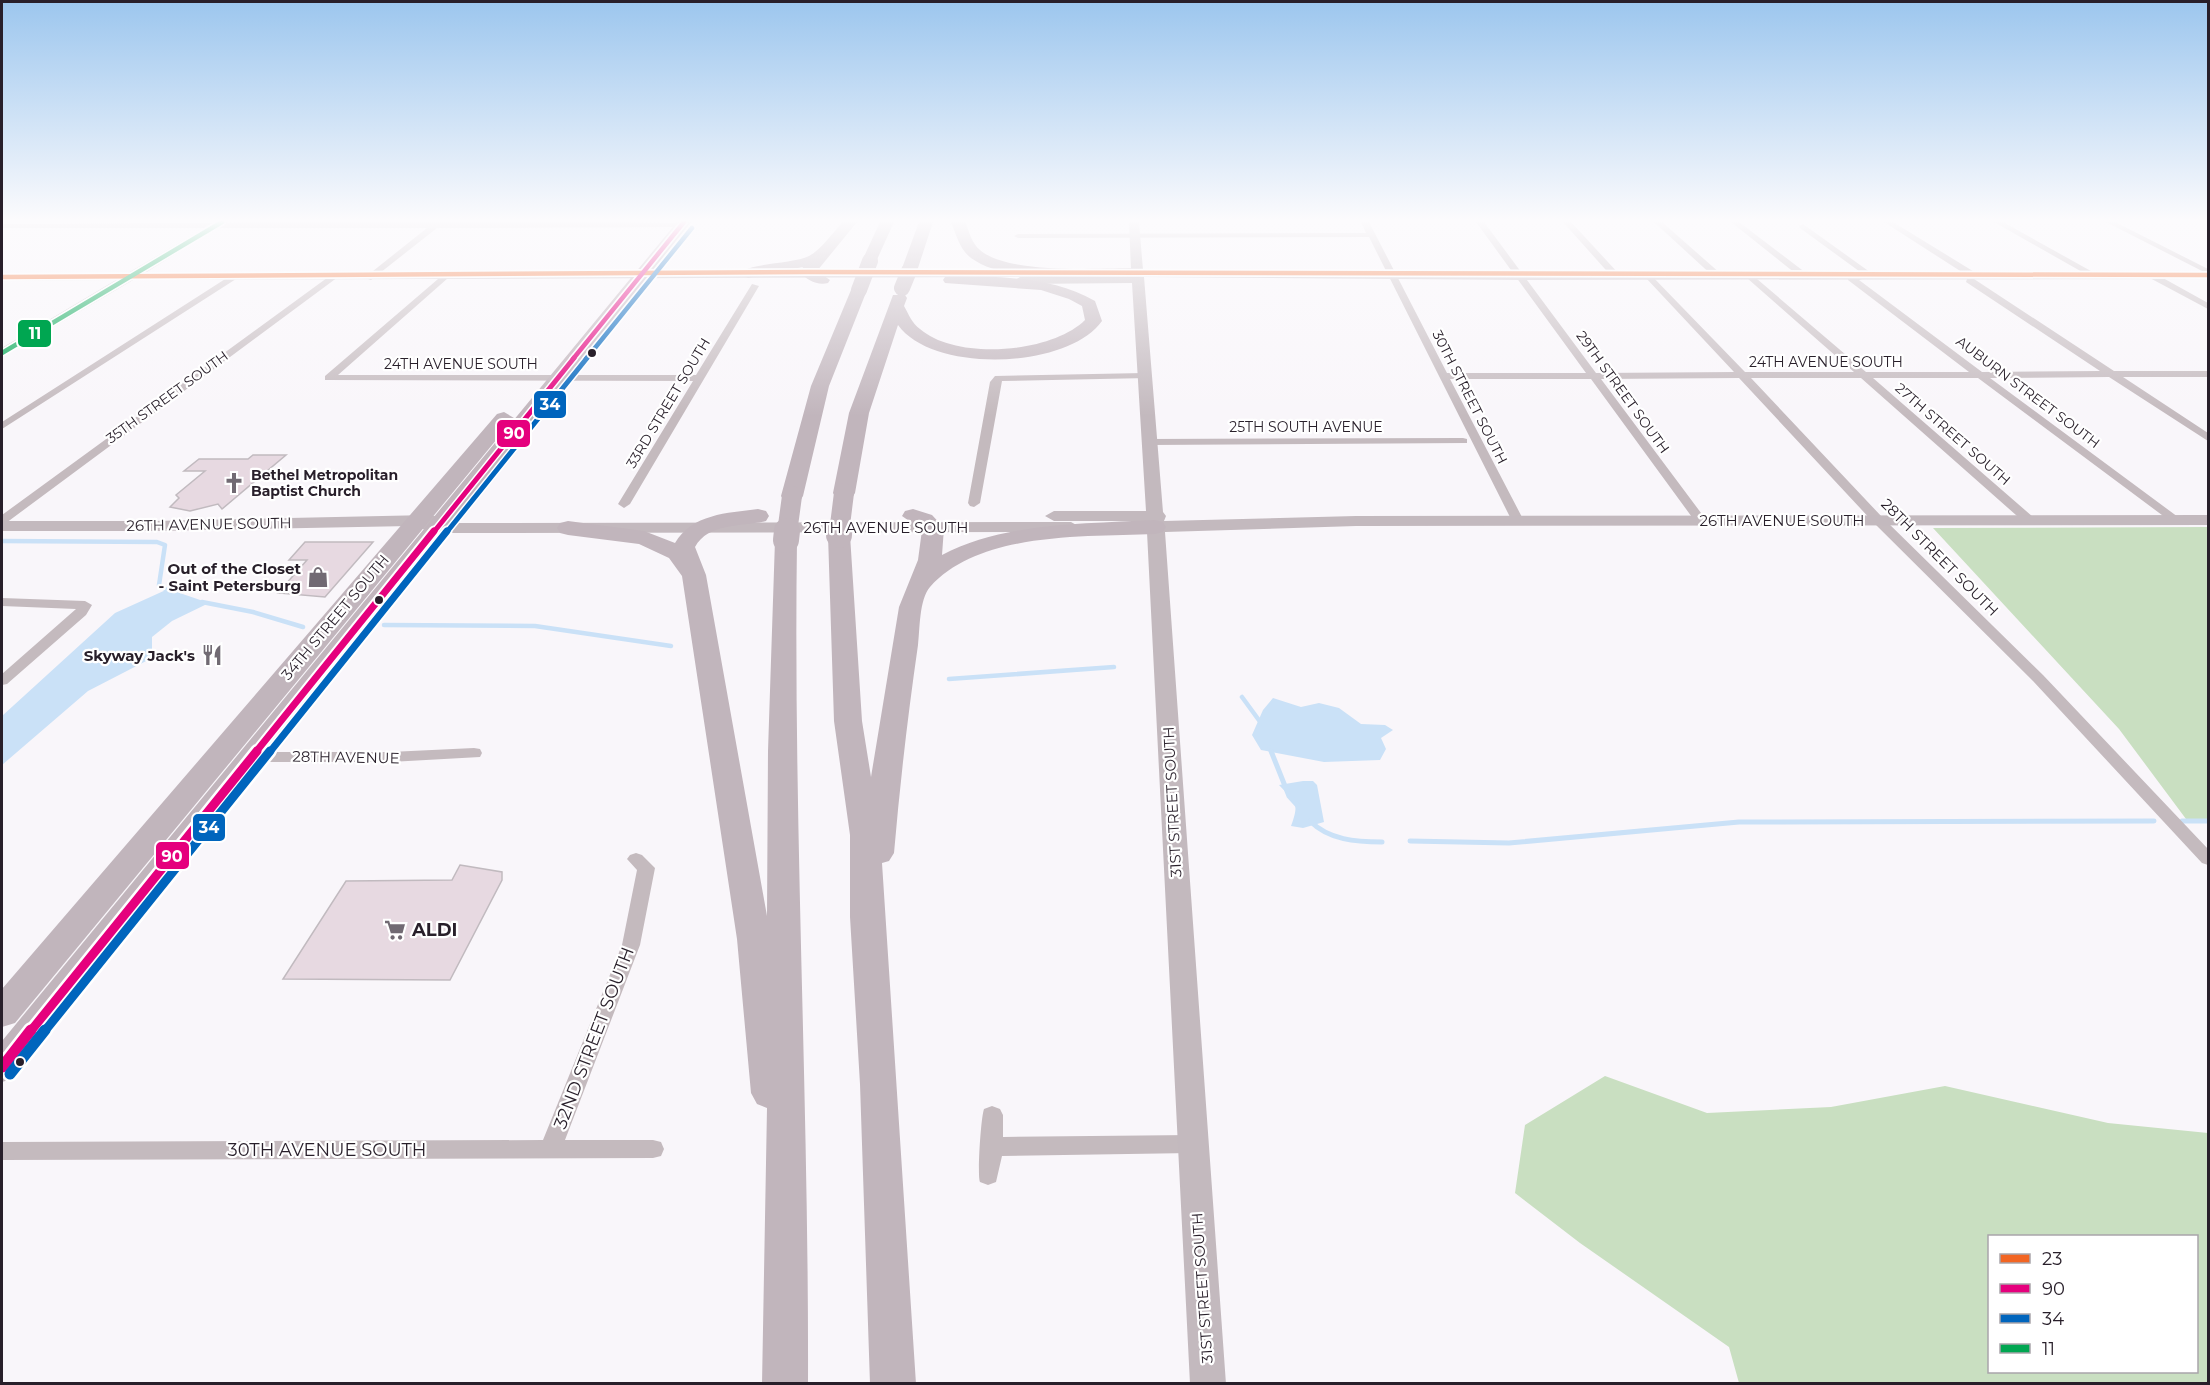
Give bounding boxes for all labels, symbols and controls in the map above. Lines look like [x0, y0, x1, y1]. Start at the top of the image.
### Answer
line badge: 11 [17, 319, 52, 348]
text: 11 [29, 324, 41, 343]
street label: 30TH STREET SOUTH [1428, 327, 1512, 467]
street label: 29TH STREET SOUTH [1573, 327, 1673, 457]
street label: AUBURN STREET SOUTH [1953, 332, 2103, 452]
street label: 33RD STREET SOUTH [622, 335, 714, 471]
street label: 35TH STREET SOUTH [103, 347, 231, 447]
unlabelled marker [586, 347, 598, 359]
street label: 24TH AVENUE SOUTH [1749, 353, 1903, 371]
street label: 24TH AVENUE SOUTH [384, 355, 538, 373]
street label: 27TH STREET SOUTH [1892, 379, 2014, 489]
line badge: 34 [533, 390, 567, 419]
text: 34 [539, 395, 560, 414]
street label: 25TH SOUTH AVENUE [1229, 418, 1383, 436]
line badge: 90 [496, 419, 531, 448]
text: 90 [503, 424, 525, 443]
place label: Bethel Metropolitan Baptist Church [251, 466, 398, 500]
church icon: Bethel Metropolitan Baptist Church [222, 471, 246, 495]
street label: 28TH STREET SOUTH [1877, 494, 2003, 620]
street label: 26TH AVENUE SOUTH [1699, 511, 1865, 530]
street label: 26TH AVENUE SOUTH [126, 513, 292, 535]
street label: 26TH AVENUE SOUTH [803, 518, 969, 537]
street label: 34TH STREET SOUTH [277, 550, 393, 684]
place label: Out of the Closet - Saint Petersburg [159, 559, 301, 595]
shop icon: Out of the Closet - Saint Petersburg [306, 565, 330, 589]
unlabelled marker [373, 594, 385, 606]
restaurant icon: Skyway Jack's [200, 643, 224, 667]
place label: Skyway Jack's [84, 646, 195, 665]
street label: 31ST STREET SOUTH [1159, 726, 1185, 878]
street label: 28TH AVENUE [292, 747, 400, 767]
line badge: 34 [192, 813, 226, 842]
text: 34 [198, 818, 219, 837]
line badge: 90 [155, 841, 190, 870]
text: 90 [161, 847, 183, 866]
supermarket icon: ALDI [383, 918, 407, 942]
place label: ALDI [411, 919, 457, 941]
street label: 32ND STREET SOUTH [549, 944, 639, 1132]
unlabelled marker [14, 1056, 26, 1068]
street label: 30TH AVENUE SOUTH [228, 1139, 426, 1161]
street label: 31ST STREET SOUTH [1187, 1212, 1217, 1364]
legend [1988, 1235, 2198, 1373]
text: 23 [2042, 1248, 2062, 1270]
text: 90 [2042, 1278, 2065, 1300]
text: 34 [2042, 1308, 2064, 1330]
text: 11 [2042, 1338, 2055, 1360]

